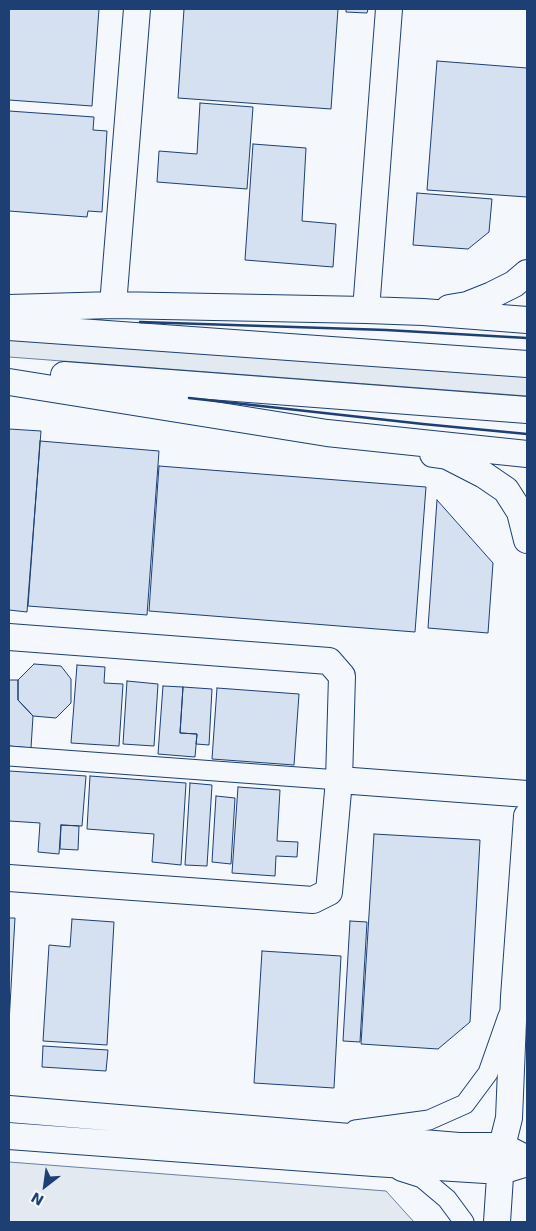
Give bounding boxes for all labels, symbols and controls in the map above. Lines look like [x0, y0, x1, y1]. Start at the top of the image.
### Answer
north arrow [20, 1161, 70, 1211]
text: N [28, 1189, 47, 1209]

